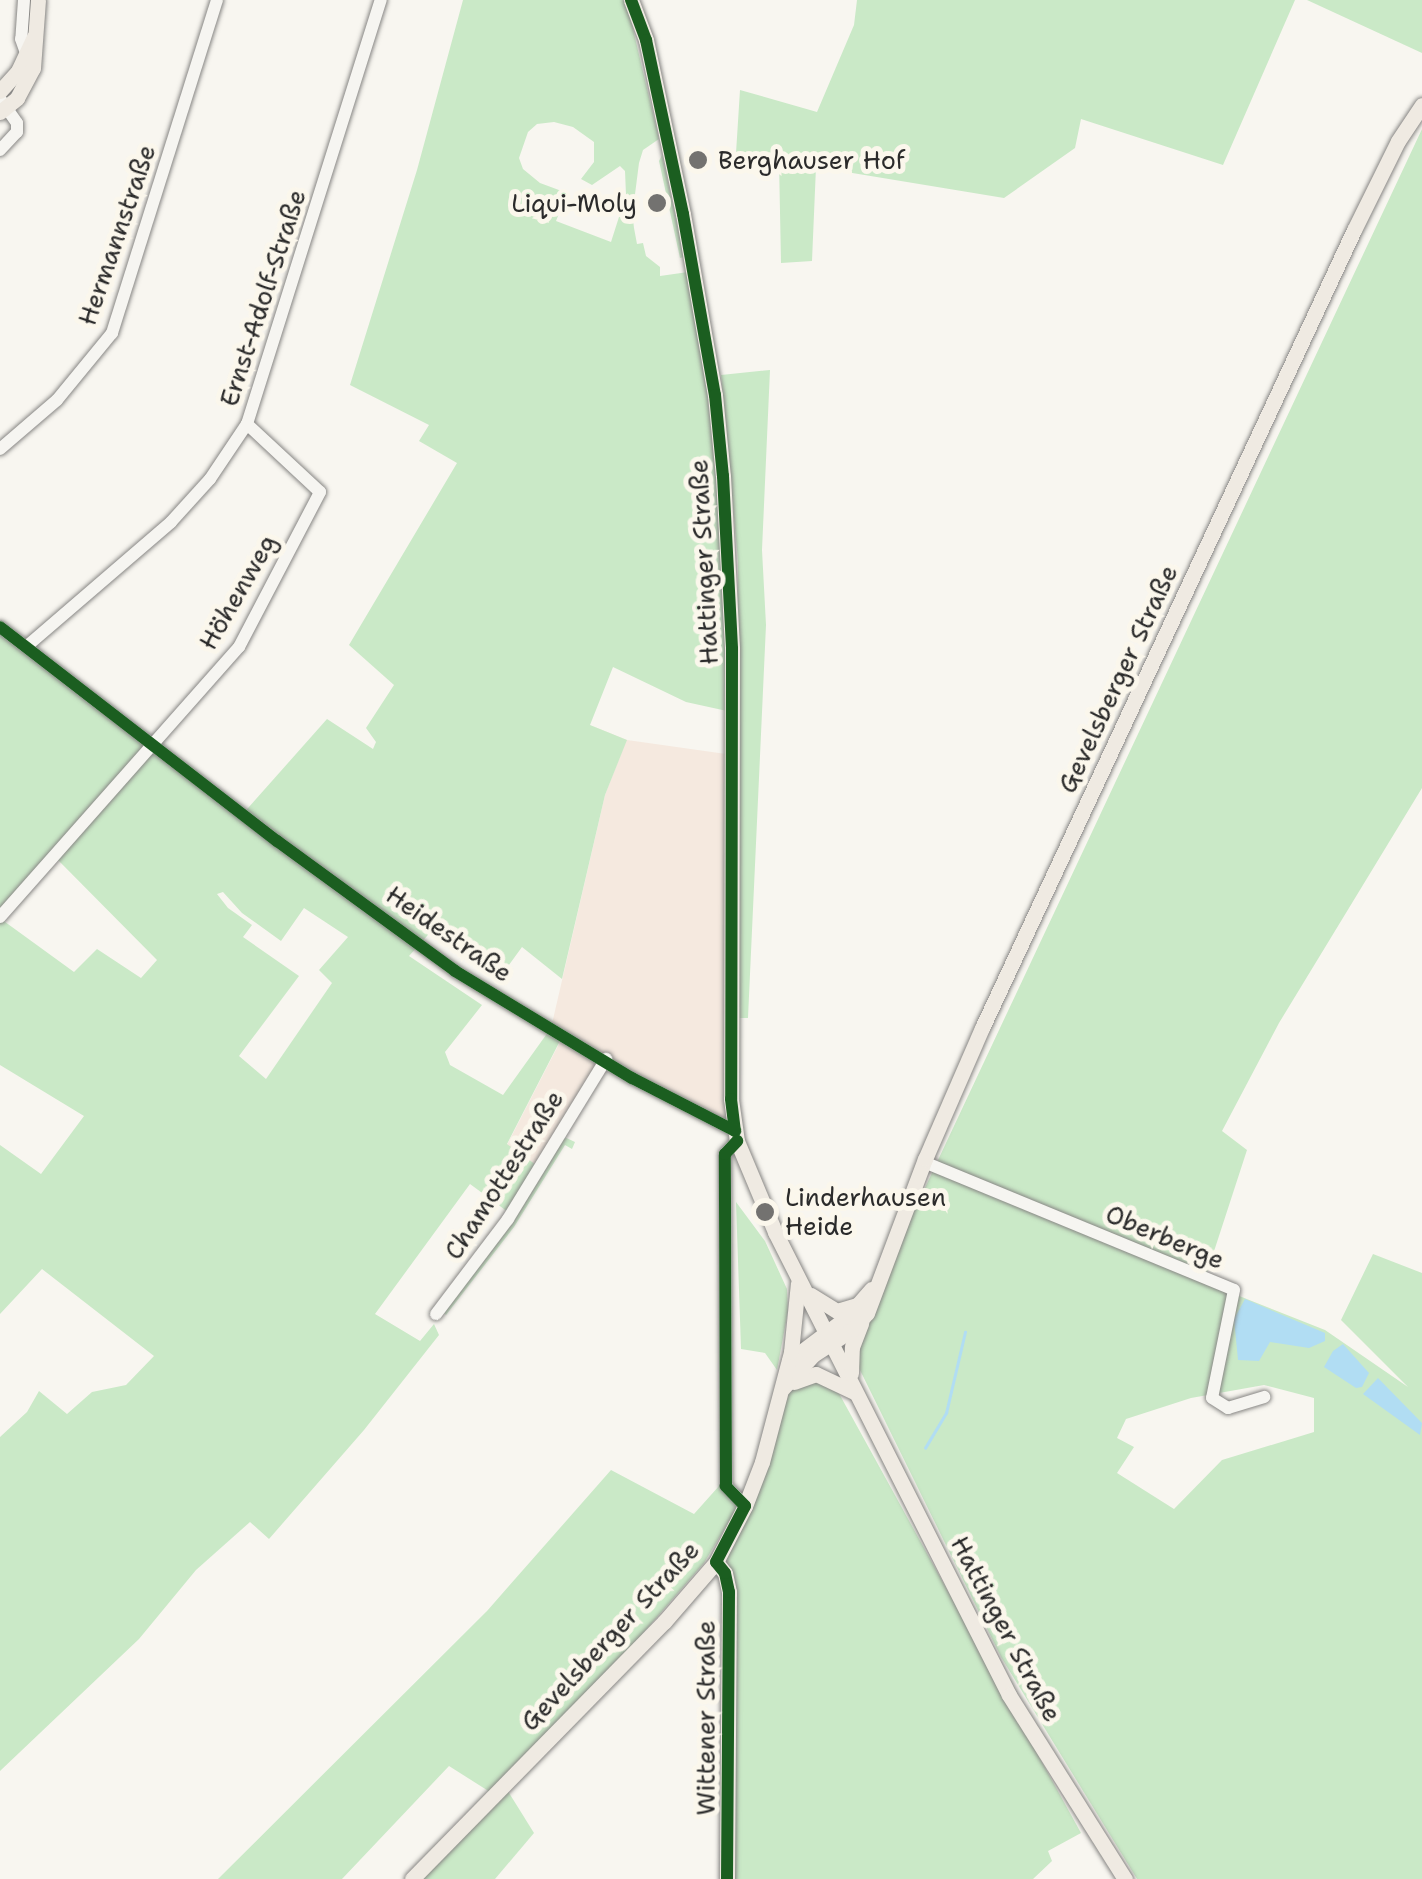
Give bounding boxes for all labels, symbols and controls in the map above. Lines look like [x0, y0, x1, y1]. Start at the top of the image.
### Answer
street label: Hermannstraße [72, 141, 162, 329]
place label: Berghauser Hof [718, 145, 905, 175]
marker: Berghauser Hof [687, 149, 709, 171]
street label: Ernst-Adolf-Straße [214, 186, 312, 410]
place label: Liqui-Moly [511, 188, 637, 218]
marker: Liqui-Moly [646, 192, 668, 214]
street label: Hattinger Straße [684, 459, 724, 665]
street label: Höhenweg [193, 529, 283, 655]
street label: Gevelsberger Straße [1052, 560, 1184, 798]
street label: Heidestraße [380, 880, 518, 988]
street label: Chamottestraße [438, 1085, 570, 1265]
place label: Linderhausen Heide [785, 1183, 946, 1242]
street label: Oberberge [1101, 1199, 1229, 1275]
marker: Linderhausen Heide [754, 1201, 776, 1223]
street label: Hattinger Straße [944, 1531, 1068, 1727]
street label: Gevelsberger Straße [515, 1535, 705, 1737]
street label: Wittener Straße [691, 1620, 721, 1816]

